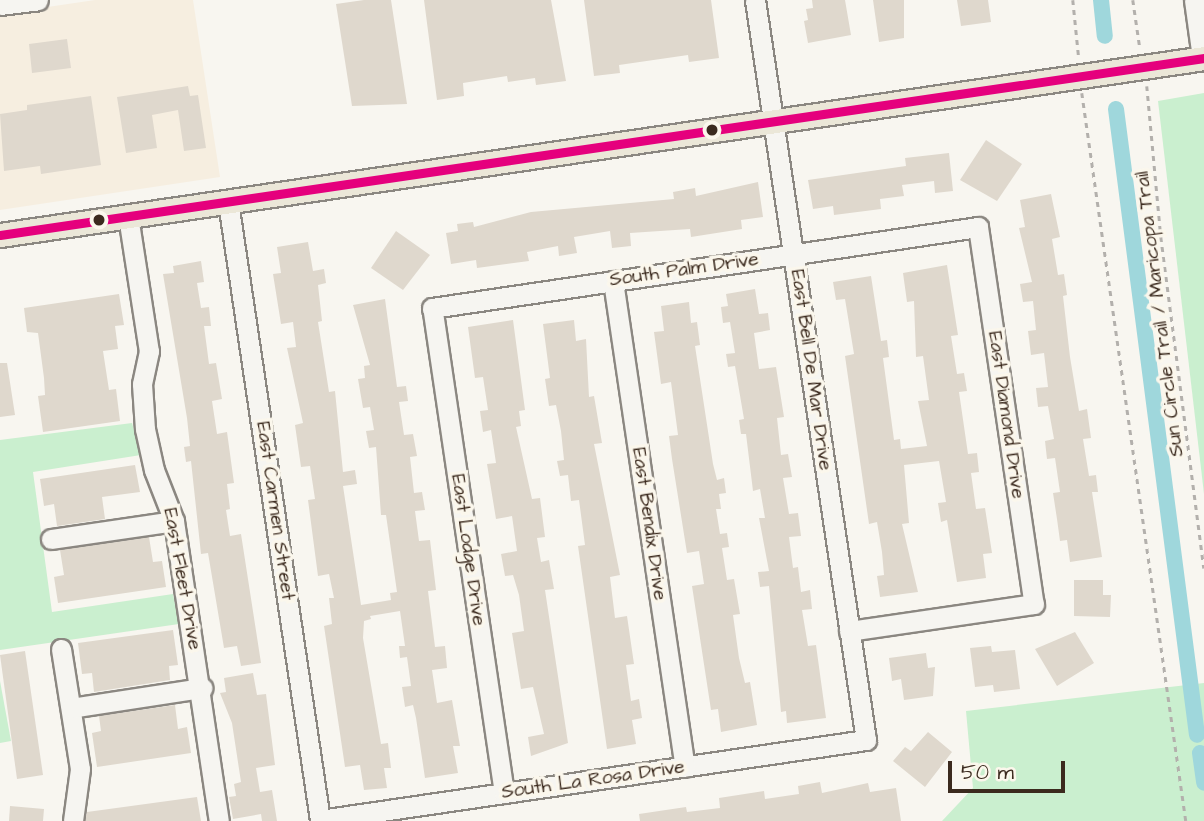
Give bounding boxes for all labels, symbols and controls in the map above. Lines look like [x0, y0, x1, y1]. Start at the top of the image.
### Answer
unlabelled marker [705, 123, 719, 137]
street label: Sun Circle Trail / Maricopa Trail [1131, 170, 1189, 458]
unlabelled marker [92, 213, 106, 227]
street label: South Palm Drive [608, 248, 760, 292]
street label: East Bell De Mar Drive [786, 268, 836, 472]
street label: East Diamond Drive [983, 330, 1029, 500]
street label: East Carmen Street [251, 420, 299, 602]
street label: East Bendix Drive [627, 446, 671, 602]
street label: East Lodge Drive [446, 473, 490, 627]
street label: East Fleet Drive [158, 506, 206, 652]
scale bar [952, 748, 1069, 792]
street label: South La Rosa Drive [500, 756, 686, 804]
text: 50 m [961, 758, 1014, 787]

